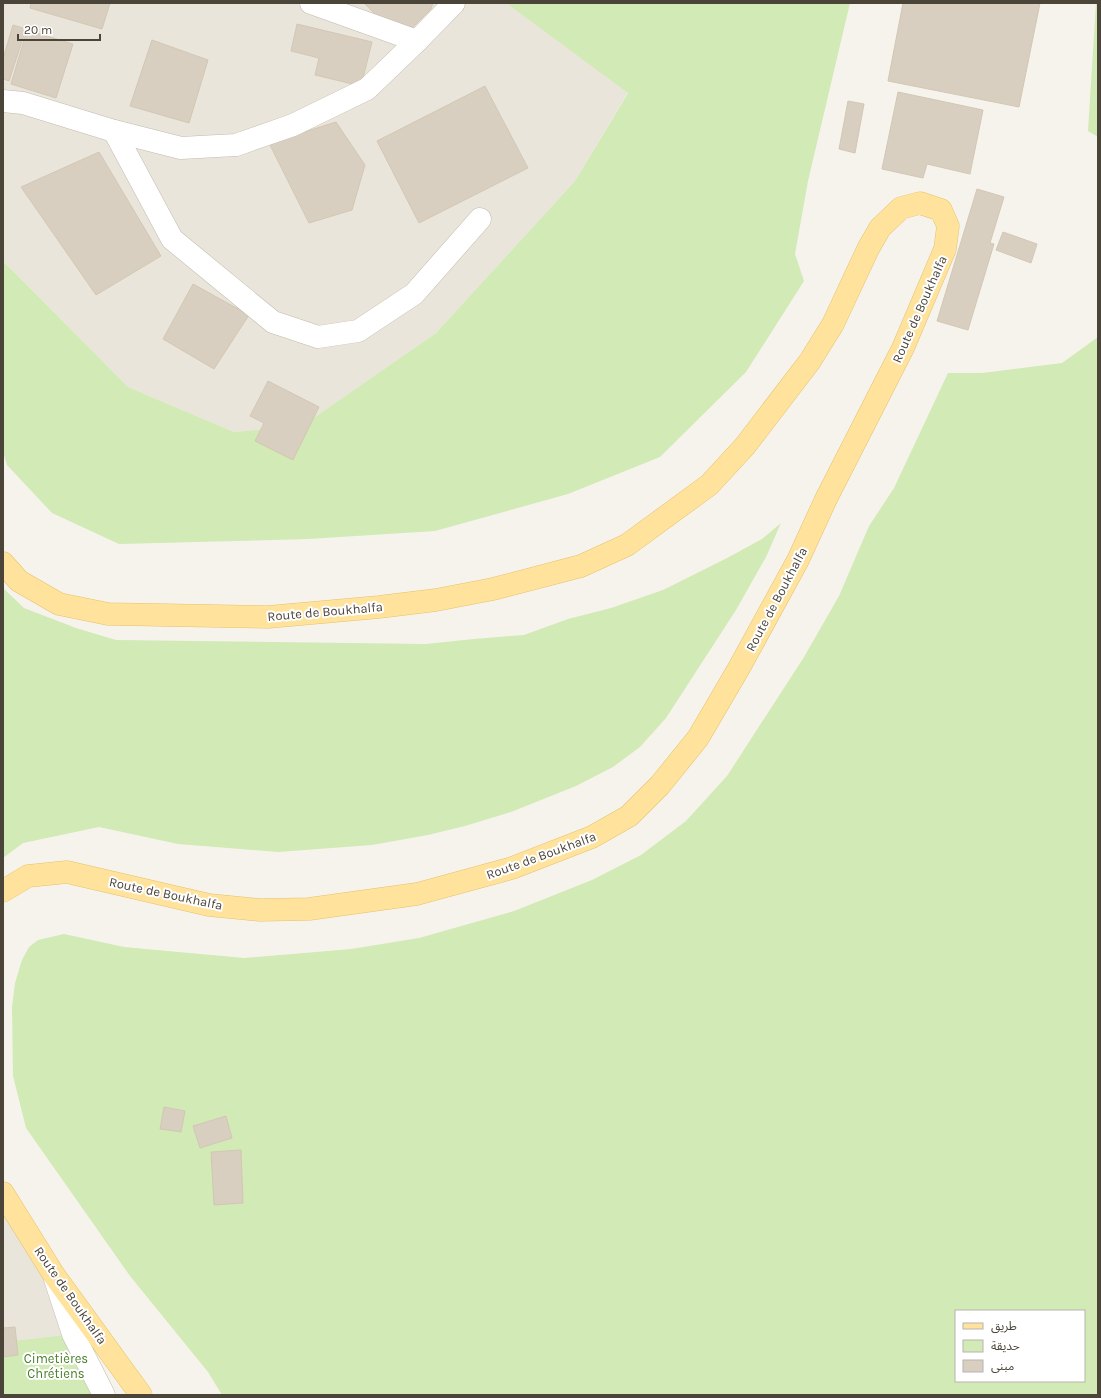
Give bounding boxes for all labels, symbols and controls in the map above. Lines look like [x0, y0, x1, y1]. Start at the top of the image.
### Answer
scale bar [18, 16, 100, 42]
text: 20 m [24, 23, 52, 37]
street label: Route de Boukhalfa [889, 253, 950, 365]
street label: Route de Boukhalfa [743, 545, 810, 654]
street label: Route de Boukhalfa [267, 599, 383, 624]
street label: Route de Boukhalfa [484, 829, 598, 882]
street label: Route de Boukhalfa [108, 874, 224, 913]
street label: Route de Boukhalfa [31, 1244, 110, 1347]
legend [955, 1310, 1085, 1382]
text: طريق [991, 1319, 1017, 1334]
text: حديقة [991, 1339, 1020, 1353]
park label: Cimetières Chrétiens [24, 1351, 88, 1381]
text: مبنى [991, 1359, 1014, 1373]

